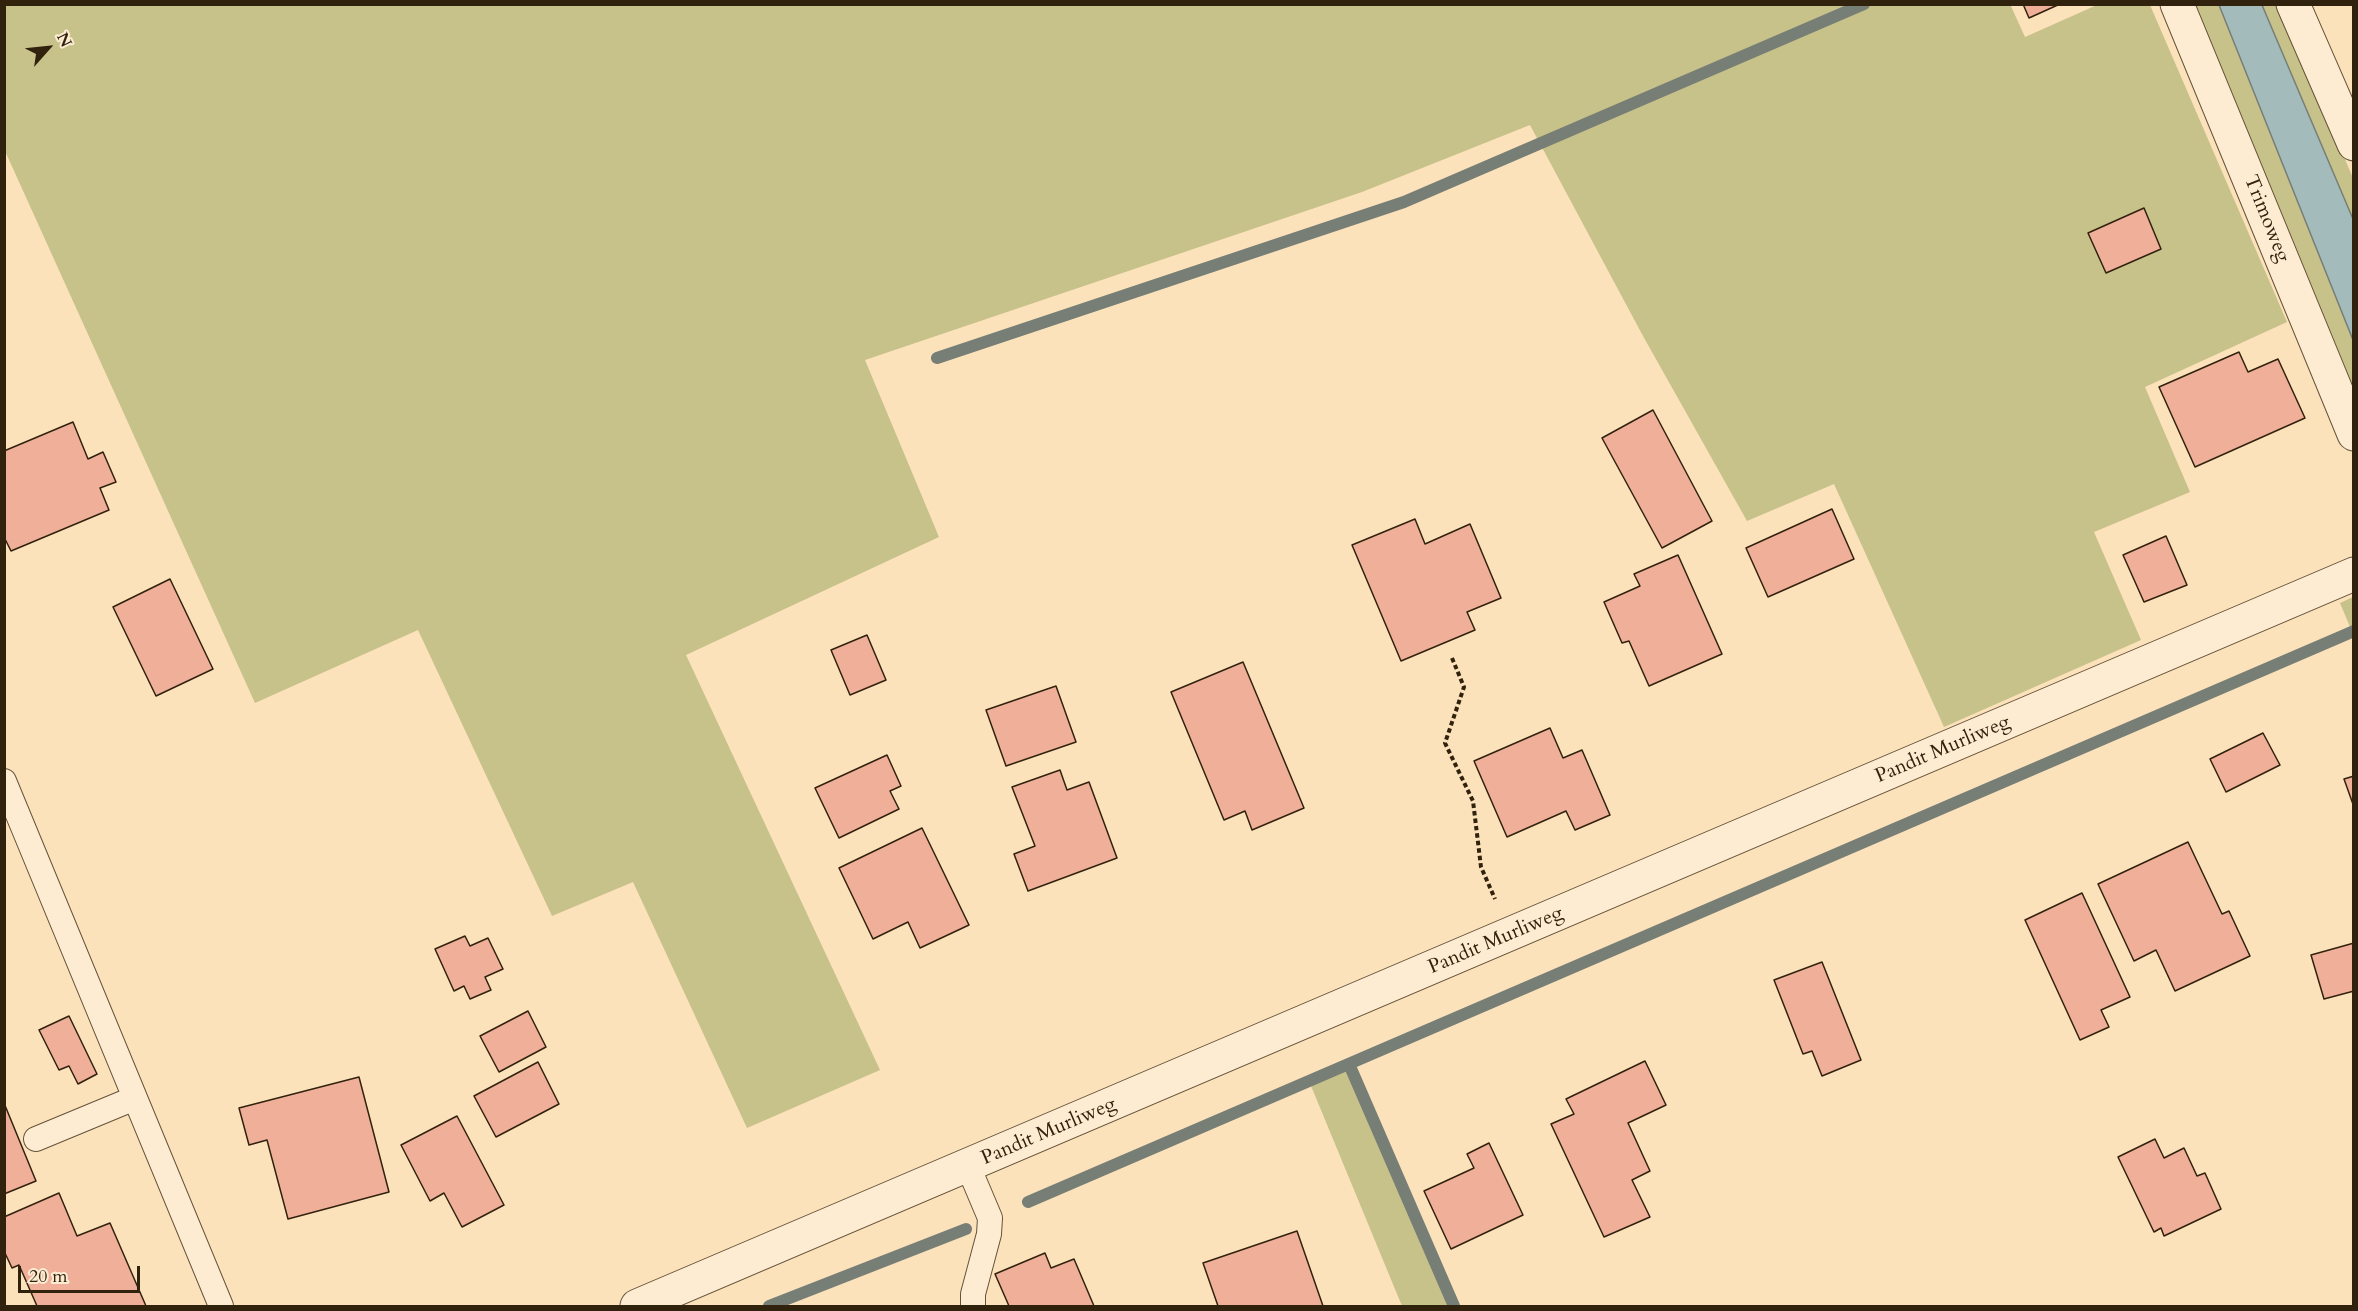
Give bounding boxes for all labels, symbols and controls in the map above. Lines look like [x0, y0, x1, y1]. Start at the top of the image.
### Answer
north arrow [18, 18, 78, 78]
text: N [51, 29, 77, 51]
street label: Trimoweg [2238, 172, 2294, 266]
street label: Pandit Murliweg [1872, 711, 2014, 789]
street label: Pandit Murliweg [1425, 902, 1567, 980]
street label: Pandit Murliweg [978, 1093, 1120, 1171]
scale bar [21, 1254, 142, 1292]
text: 20 m [29, 1264, 68, 1289]

